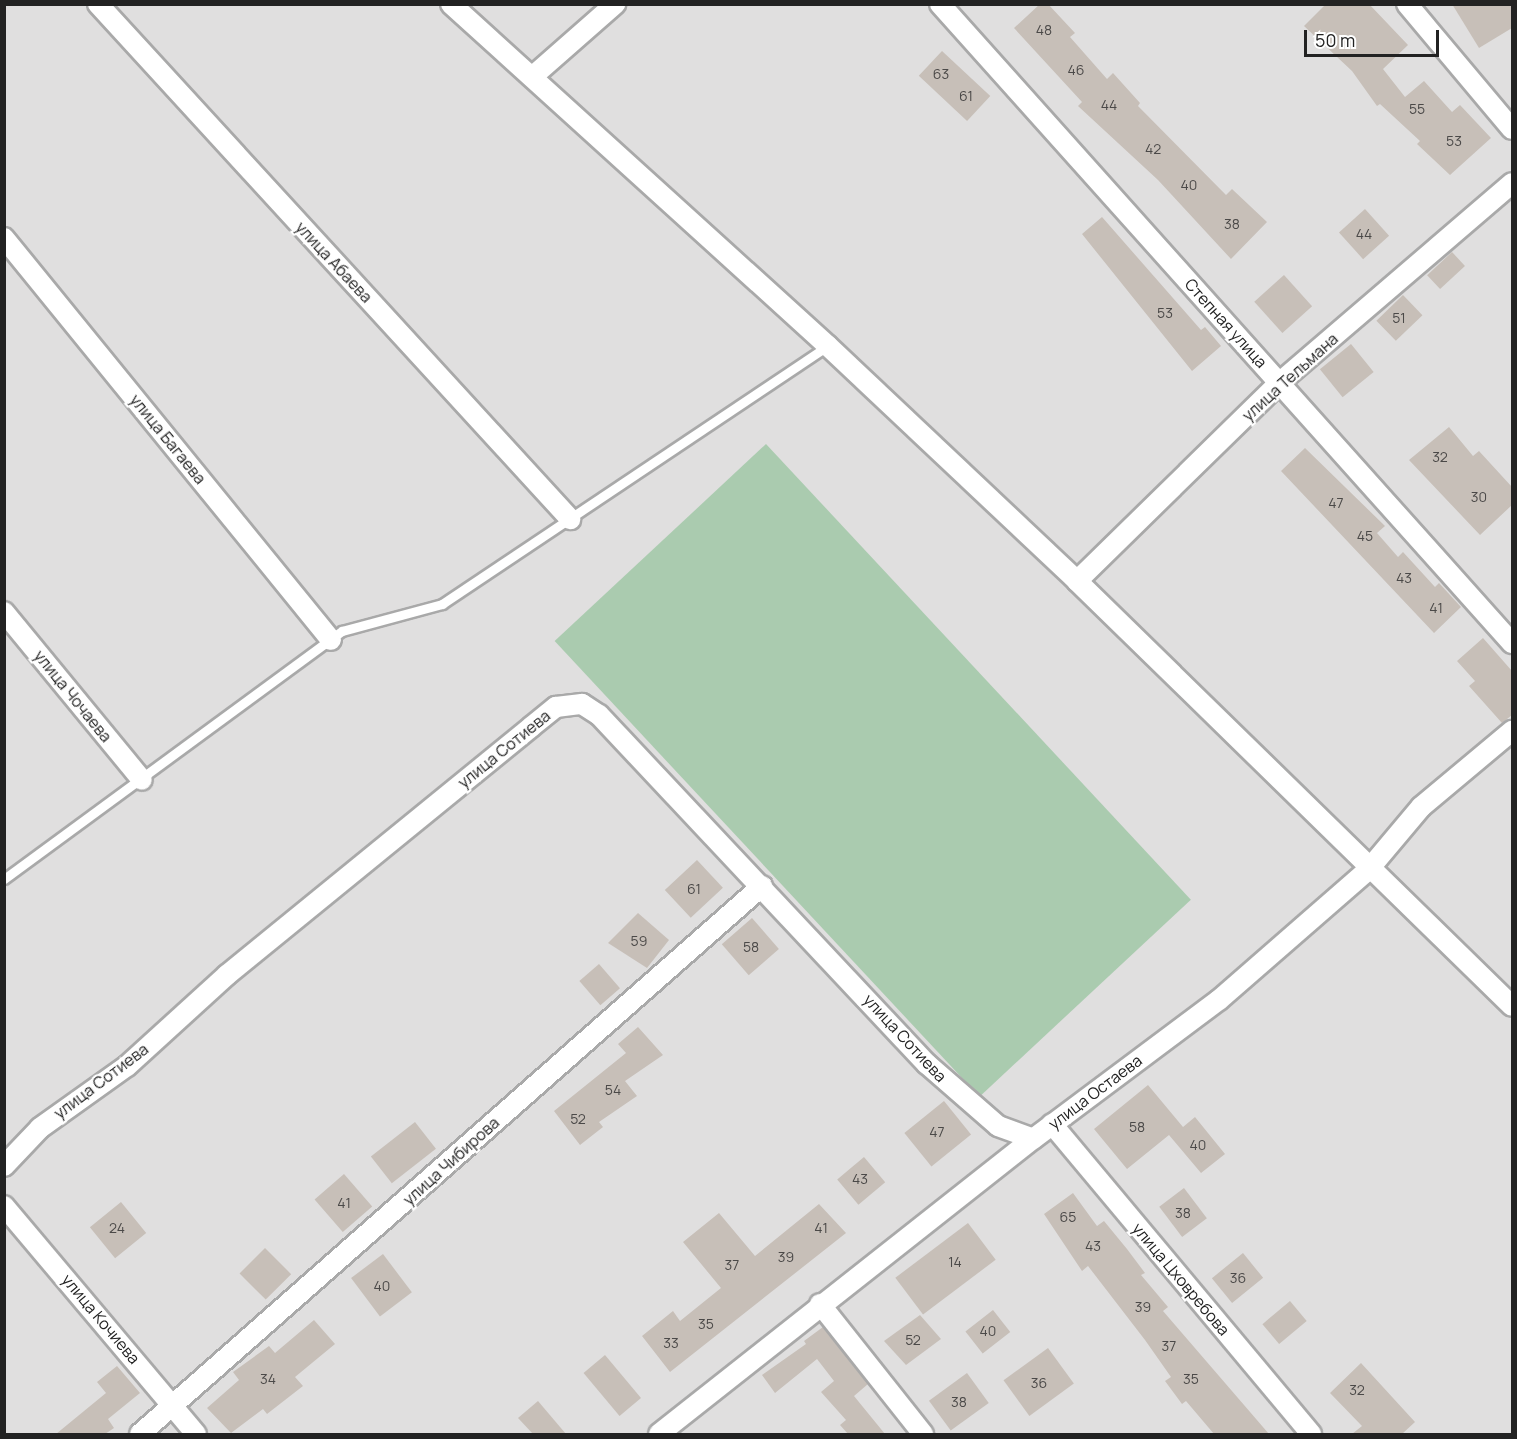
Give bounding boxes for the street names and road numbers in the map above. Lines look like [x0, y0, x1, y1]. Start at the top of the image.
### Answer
street label: улица Абаева [292, 218, 376, 306]
street label: Степная улица [1181, 274, 1271, 372]
street label: улица Тельмана [1238, 329, 1342, 425]
street label: улица Багаева [126, 390, 210, 488]
street label: улица Чочаева [30, 646, 116, 746]
street label: улица Сотиева [454, 706, 554, 792]
street label: улица Сотиева [859, 990, 951, 1086]
street label: улица Сотиева [50, 1039, 152, 1123]
street label: улица Остаева [1044, 1051, 1146, 1133]
street label: улица Чибирова [399, 1113, 503, 1209]
street label: улица Цховребова [1128, 1219, 1234, 1339]
street label: улица Кочиева [58, 1270, 144, 1368]

